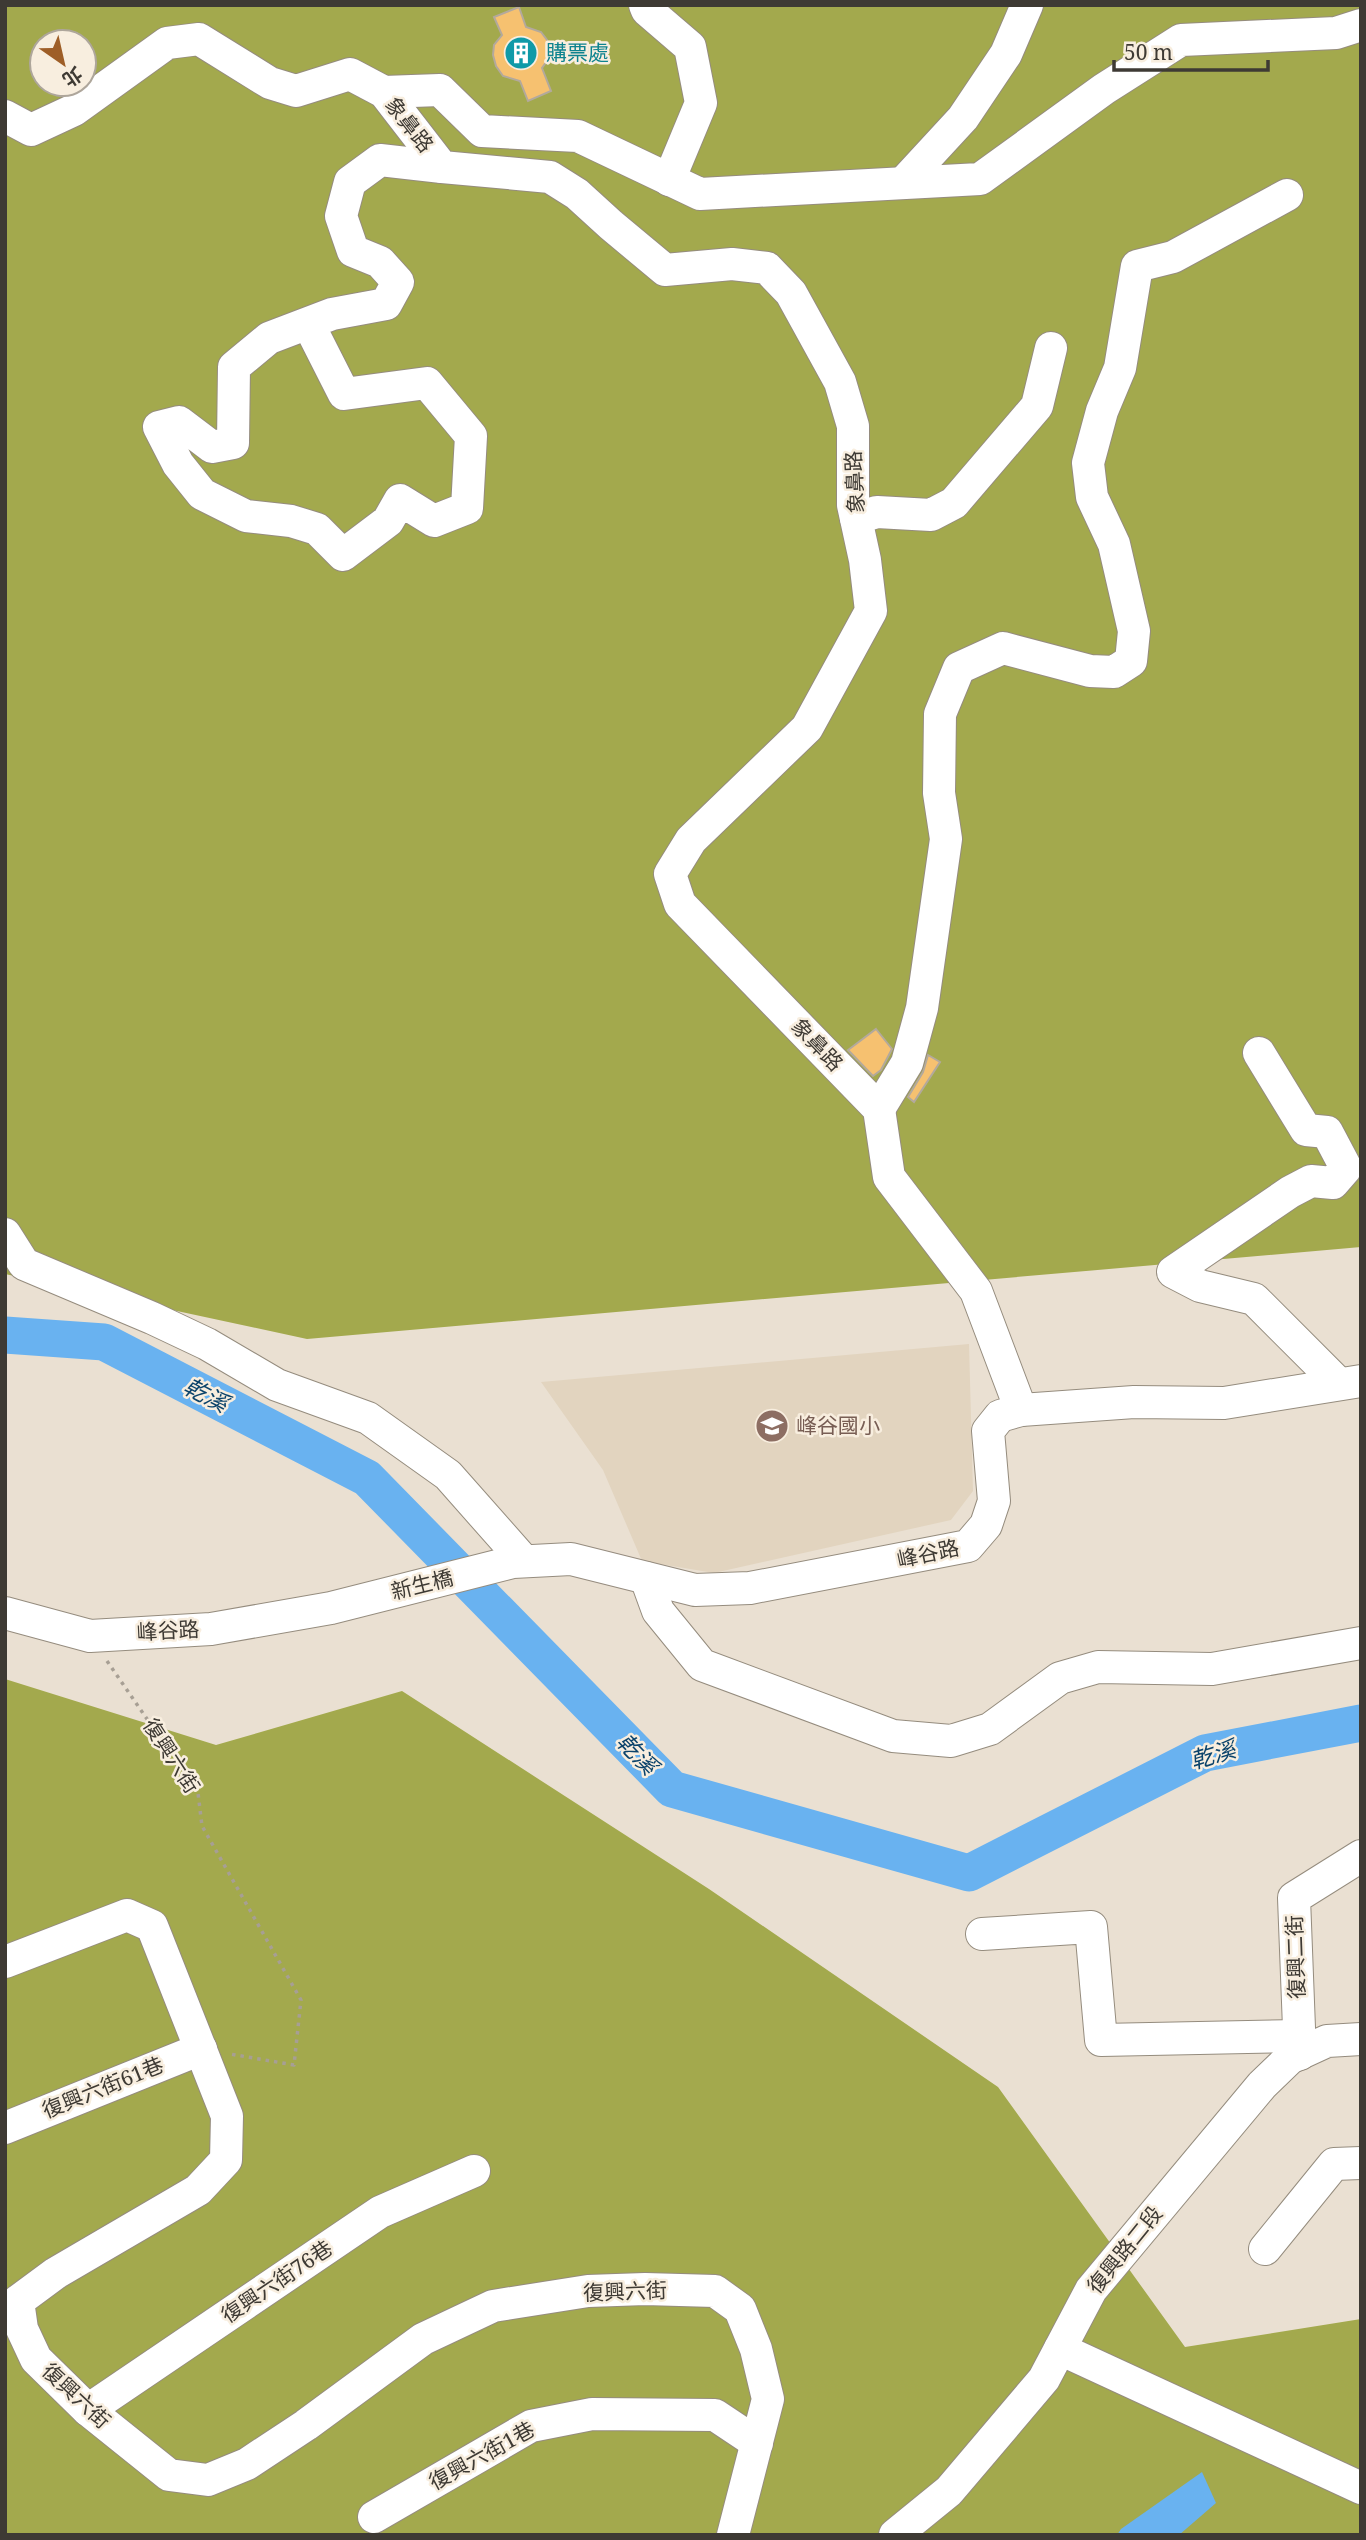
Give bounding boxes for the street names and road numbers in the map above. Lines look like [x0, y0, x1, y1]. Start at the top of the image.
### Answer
street label: 象鼻路 [379, 91, 440, 158]
street label: 象鼻路 [838, 450, 870, 514]
street label: 象鼻路 [786, 1012, 850, 1077]
street label: 峰谷路 [894, 1533, 962, 1573]
street label: 新生橋 [388, 1563, 456, 1605]
street label: 峰谷路 [136, 1614, 200, 1646]
street label: 復興六街 [137, 1713, 206, 1798]
street label: 復興二街 [1280, 1915, 1310, 1999]
street label: 復興六街61巷 [38, 2050, 167, 2124]
street label: 復興路二段 [1080, 2200, 1168, 2299]
street label: 復興六街76巷 [215, 2234, 338, 2329]
street label: 復興六街 [583, 2276, 667, 2306]
street label: 復興六街 [36, 2356, 117, 2434]
street label: 復興六街1巷 [424, 2415, 539, 2496]

